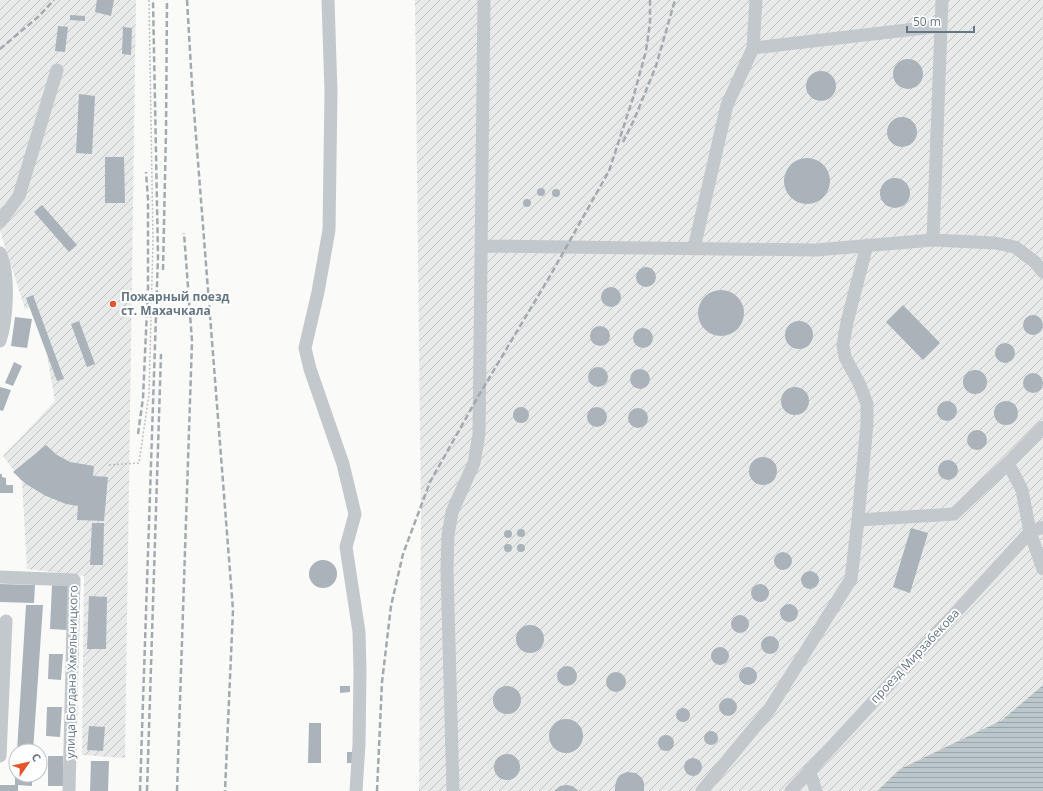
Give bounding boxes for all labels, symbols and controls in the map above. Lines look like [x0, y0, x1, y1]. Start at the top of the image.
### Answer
scale bar [907, 8, 974, 34]
text: 50 m [913, 13, 941, 30]
place label: Пожарный поезд ст. Махачкала [121, 288, 230, 319]
marker: Пожарный поезд ст. Махачкала [108, 299, 118, 309]
street label: улица Богдана Хмельницкого [61, 585, 82, 759]
street label: проезд Мирзабекова [866, 605, 963, 707]
north arrow [8, 743, 48, 783]
text: С [29, 750, 45, 764]

